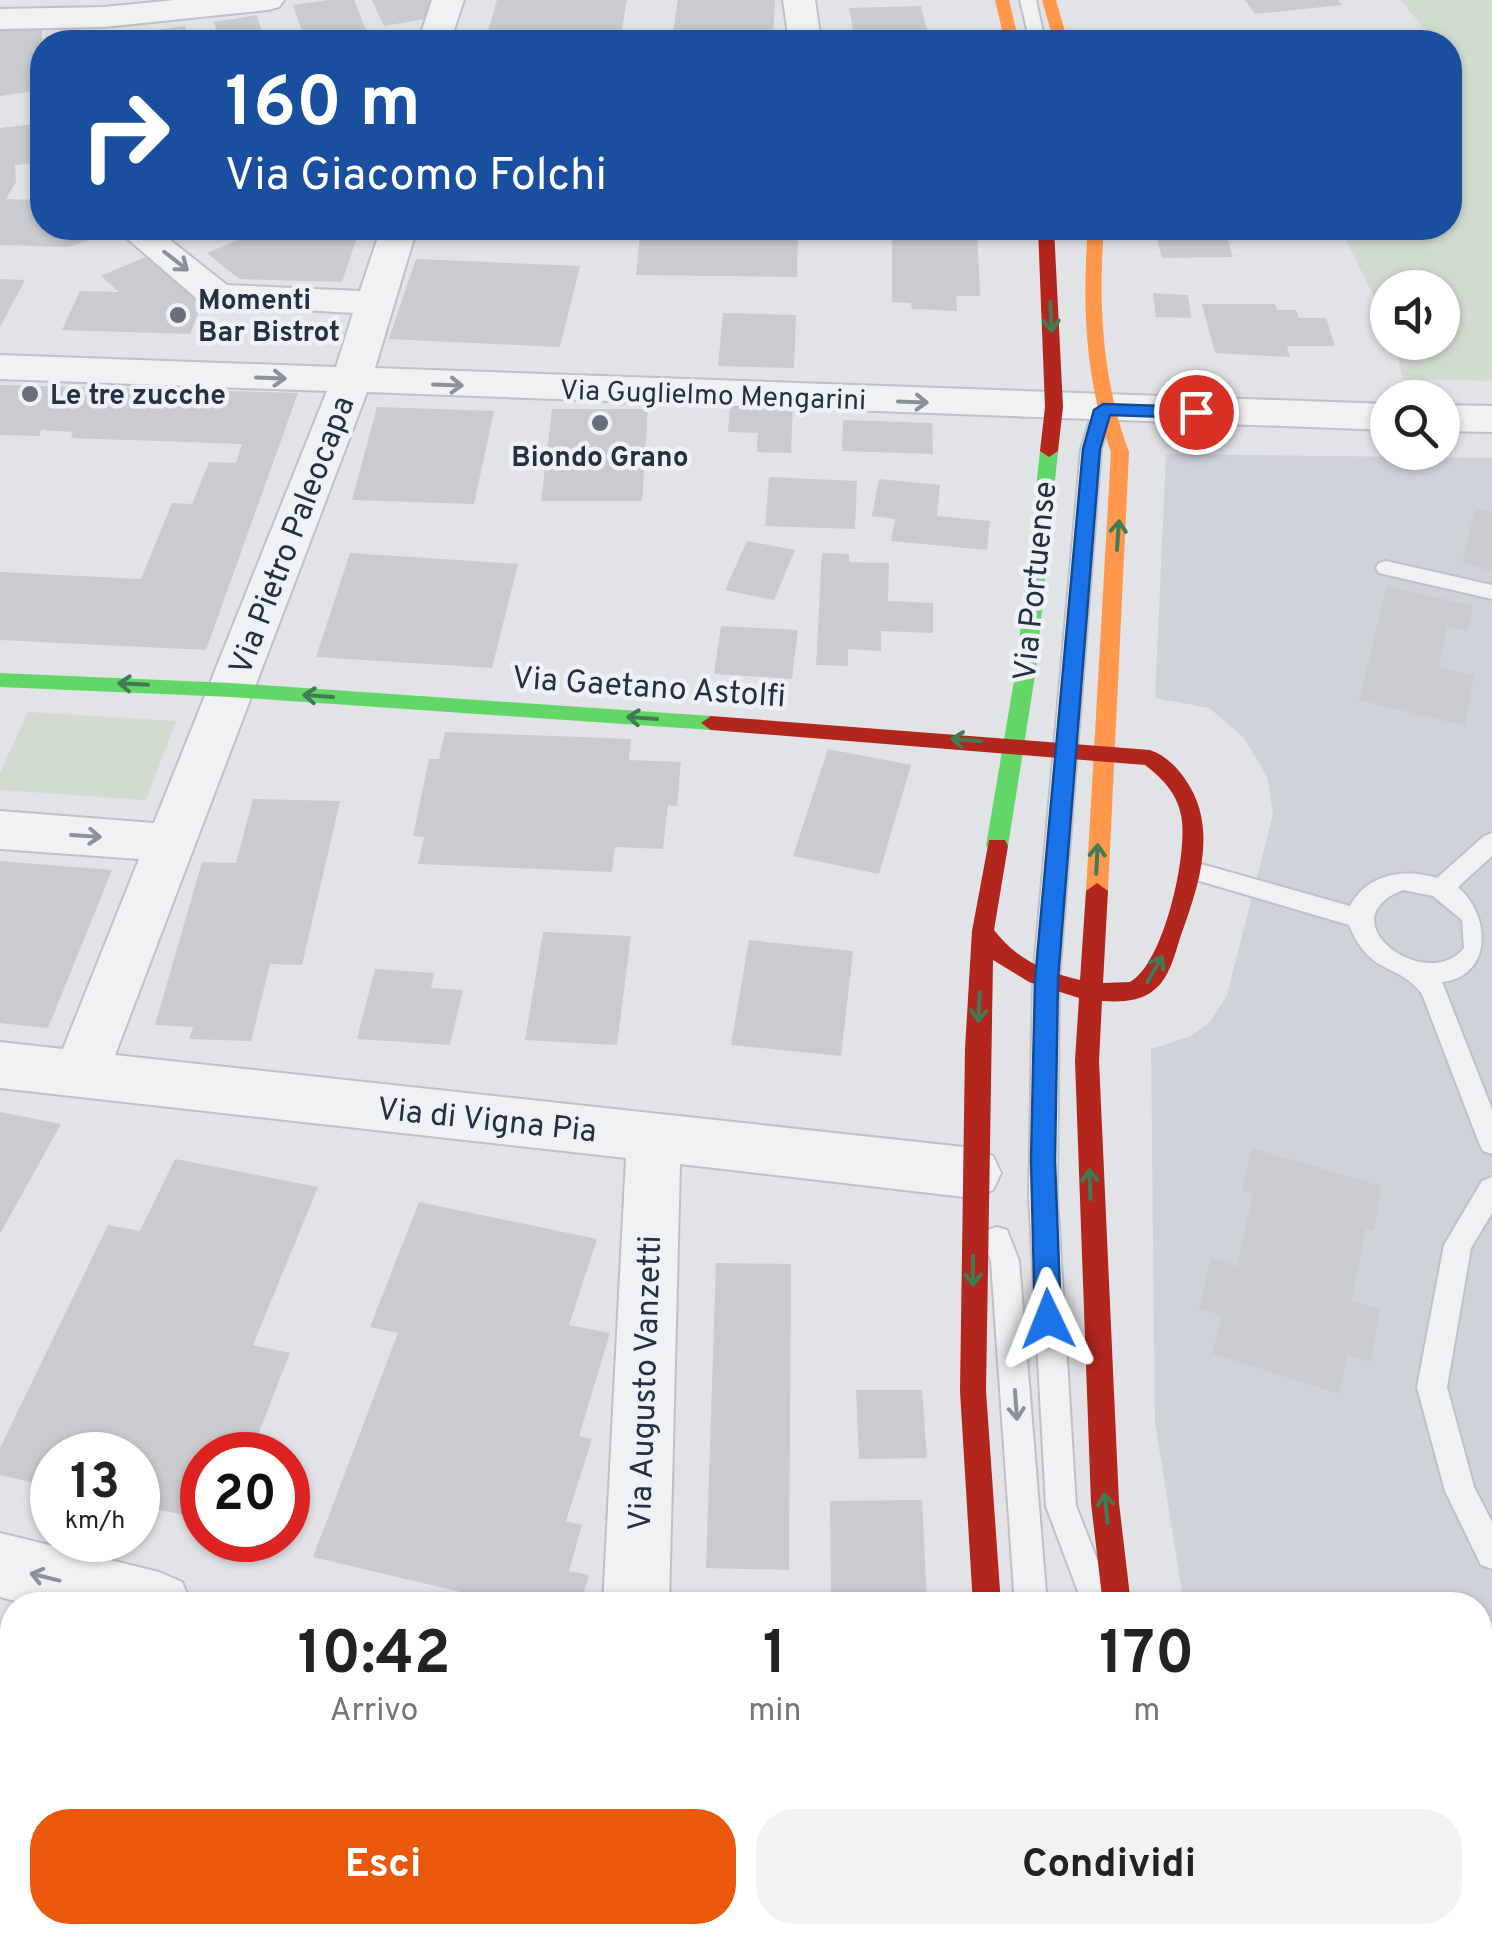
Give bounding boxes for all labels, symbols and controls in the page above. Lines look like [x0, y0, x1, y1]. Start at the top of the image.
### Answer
text: 160 m [225, 62, 421, 151]
icon: right [60, 70, 190, 200]
text: Via Giacomo Folchi [225, 149, 607, 206]
one-way arrow [162, 250, 188, 272]
map controls [1370, 270, 1460, 470]
button: sound [1370, 270, 1460, 360]
place label: Momenti Bar Bistrot [198, 284, 340, 352]
one-way arrow [1041, 301, 1060, 333]
marker: Momenti Bar Bistrot [167, 304, 189, 326]
one-way arrow [254, 368, 286, 387]
pin [1154, 370, 1239, 455]
street label: Via Guglielmo Mengarini [559, 374, 867, 420]
one-way arrow [432, 375, 464, 394]
place label: Le tre zucche [50, 379, 226, 415]
button: search [1370, 380, 1460, 470]
marker: Le tre zucche [19, 383, 41, 405]
icon: arrive [1169, 385, 1224, 440]
street label: Via Pietro Paleocapa [222, 391, 365, 681]
one-way arrow [896, 392, 928, 411]
marker: Biondo Grano [589, 412, 611, 434]
place label: Biondo Grano [511, 441, 689, 477]
street label: Via Portuense [1007, 479, 1067, 683]
one-way arrow [1109, 519, 1128, 551]
street label: Via Gaetano Astolfi [511, 659, 787, 719]
one-way arrow [118, 674, 150, 693]
one-way arrow [302, 686, 334, 705]
one-way arrow [627, 708, 659, 727]
one-way arrow [951, 731, 983, 750]
one-way arrow [69, 827, 101, 846]
one-way arrow [1088, 843, 1107, 875]
one-way arrow [1145, 955, 1165, 983]
one-way arrow [969, 990, 988, 1022]
street label: Via di Vigna Pia [375, 1091, 598, 1153]
one-way arrow [1081, 1168, 1100, 1200]
street label: Via Augusto Vanzetti [622, 1235, 672, 1532]
one-way arrow [964, 1254, 982, 1286]
position arrow [996, 1267, 1100, 1371]
one-way arrow [1007, 1388, 1026, 1420]
speed limit sign: 20 [180, 1432, 310, 1562]
text: 13 [70, 1453, 120, 1516]
one-way arrow [1096, 1493, 1115, 1525]
text: km/h [65, 1506, 125, 1538]
one-way arrow [30, 1567, 62, 1585]
text: 10:42 [297, 1619, 451, 1695]
text: 1 [763, 1619, 787, 1695]
text: 170 [1099, 1619, 1195, 1695]
text: Arrivo [330, 1692, 418, 1732]
text: min [748, 1692, 801, 1732]
text: m [1133, 1692, 1160, 1732]
button: Esci [30, 1809, 736, 1924]
button: Condividi [756, 1809, 1462, 1924]

